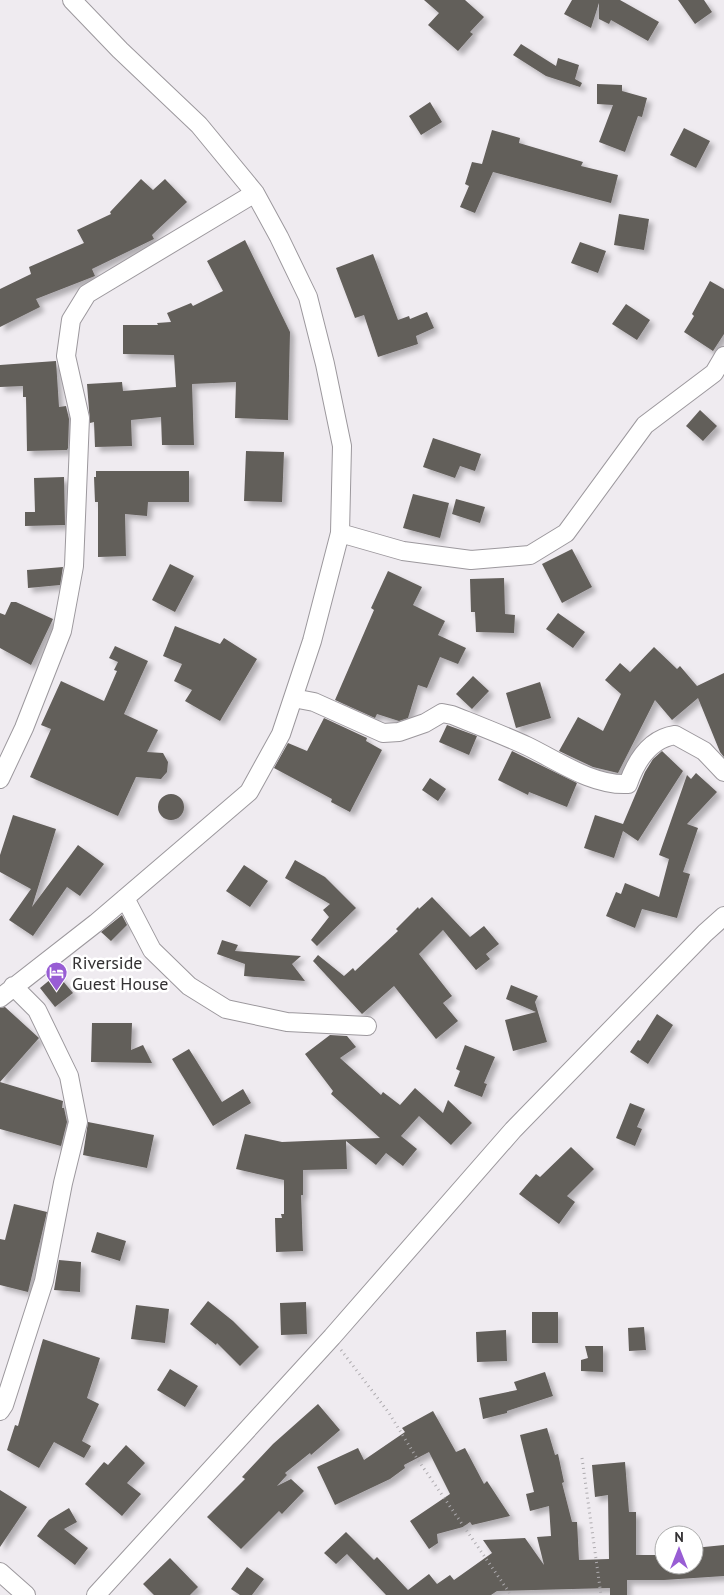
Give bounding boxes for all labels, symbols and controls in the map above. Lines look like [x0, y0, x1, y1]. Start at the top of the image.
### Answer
place label: Riverside Guest House [72, 951, 169, 995]
hotel icon: Riverside Guest House [44, 960, 68, 991]
north arrow [654, 1525, 704, 1575]
text: N [674, 1528, 684, 1546]

